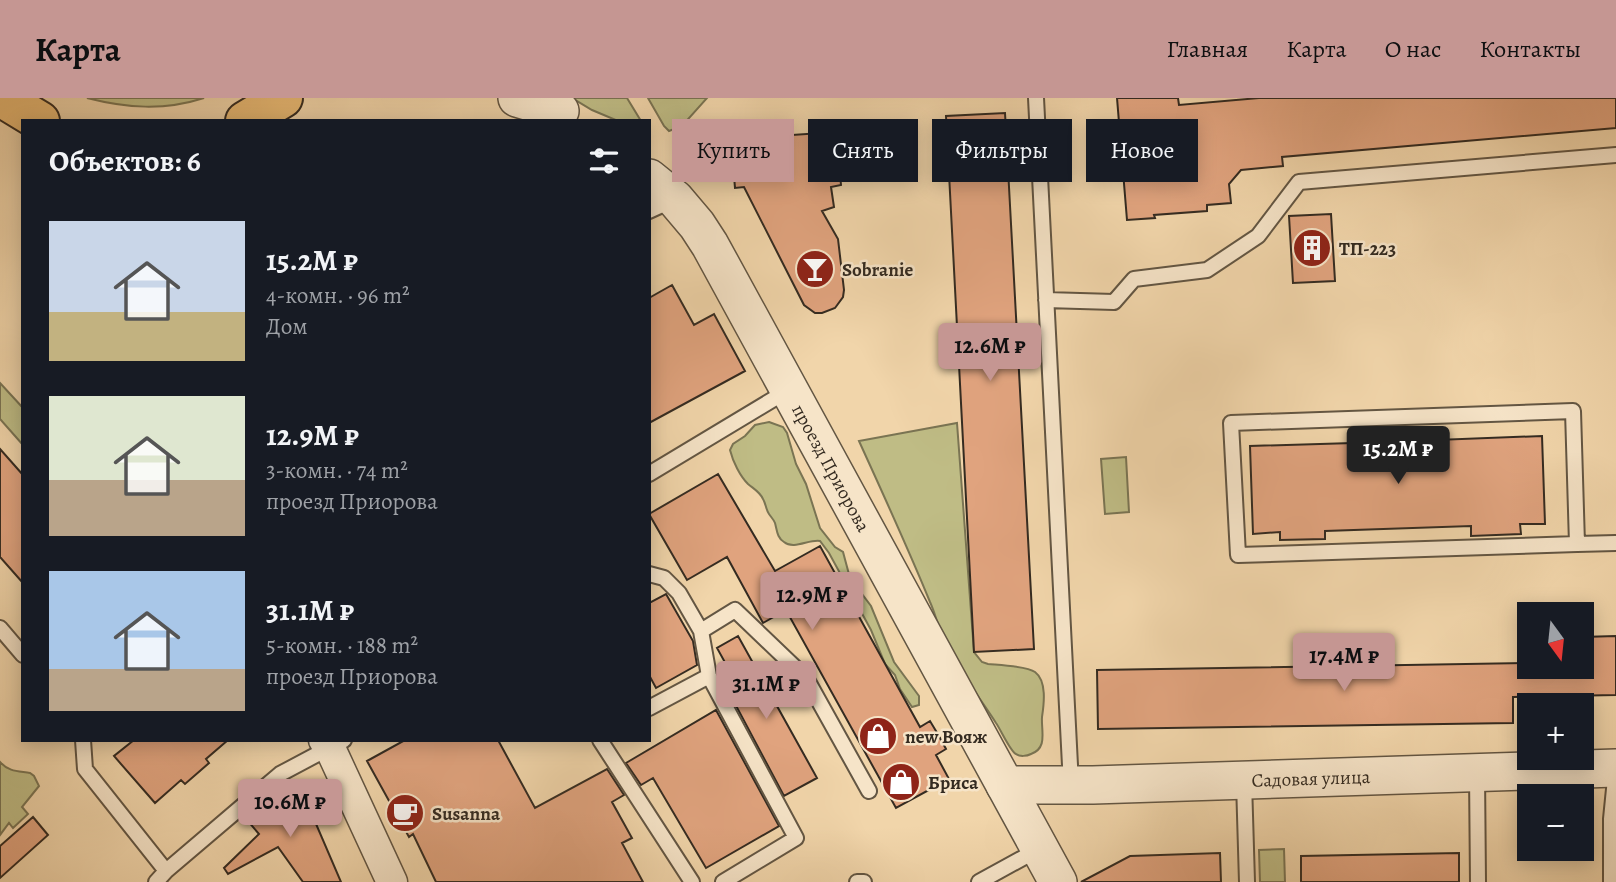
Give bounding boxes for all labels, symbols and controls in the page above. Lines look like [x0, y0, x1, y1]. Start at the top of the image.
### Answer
text: Карта [35, 27, 121, 72]
text: Главная [1167, 33, 1248, 65]
text: Карта [1286, 33, 1347, 65]
text: О нас [1385, 33, 1441, 65]
text: Контакты [1479, 33, 1581, 65]
chip: Купить [672, 119, 794, 182]
chip: Снять [808, 119, 918, 182]
chip: Фильтры [932, 119, 1072, 182]
chip: Новое [1086, 119, 1198, 182]
text: Объектов: 6 [49, 141, 201, 181]
icon: filters [585, 142, 623, 180]
building icon: ТП-223 [1291, 227, 1333, 269]
place label: ТП-223 [1339, 236, 1396, 262]
text: 15.2M ₽ [266, 240, 358, 280]
bar icon: Sobranie [794, 248, 836, 290]
icon: home [105, 249, 189, 333]
place label: Sobranie [842, 257, 914, 283]
text: 4-комн. · 96 m² [266, 280, 410, 311]
text: Дом [266, 311, 308, 342]
pin: 12.6M ₽ [925, 324, 1055, 383]
text: 12.6M ₽ [954, 330, 1026, 361]
street label: проезд Приорова [785, 400, 876, 537]
text: 12.9M ₽ [266, 415, 359, 455]
icon: home [105, 424, 189, 508]
pin: 15.2M ₽ [1333, 426, 1463, 486]
text: 15.2M ₽ [1363, 433, 1433, 464]
text: 3-комн. · 74 m² [266, 455, 408, 486]
text: проезд Приорова [266, 486, 438, 517]
pin: 12.9M ₽ [747, 573, 877, 632]
text: 12.9M ₽ [776, 579, 848, 610]
text: 31.1M ₽ [266, 590, 354, 630]
icon: home [105, 599, 189, 683]
north arrow [1517, 602, 1594, 679]
map controls [1517, 602, 1594, 861]
text: 5-комн. · 188 m² [266, 630, 418, 661]
pin: 17.4M ₽ [1279, 634, 1409, 693]
text: 17.4M ₽ [1309, 640, 1379, 671]
text: проезд Приорова [266, 661, 438, 692]
pin: 31.1M ₽ [701, 662, 831, 721]
text: 31.1M ₽ [732, 668, 800, 699]
button: + [1517, 693, 1594, 770]
shop icon: new Вояж [857, 715, 899, 757]
place label: new Вояж [905, 724, 987, 750]
shop icon: Бриса [880, 761, 922, 803]
street label: Садовая улица [1251, 764, 1371, 794]
place label: Бриса [928, 770, 979, 796]
pin: 10.6M ₽ [225, 780, 355, 839]
button: − [1517, 784, 1594, 861]
text: 10.6M ₽ [254, 786, 326, 817]
cafe icon: Susanna [384, 792, 426, 834]
place label: Susanna [432, 801, 501, 827]

